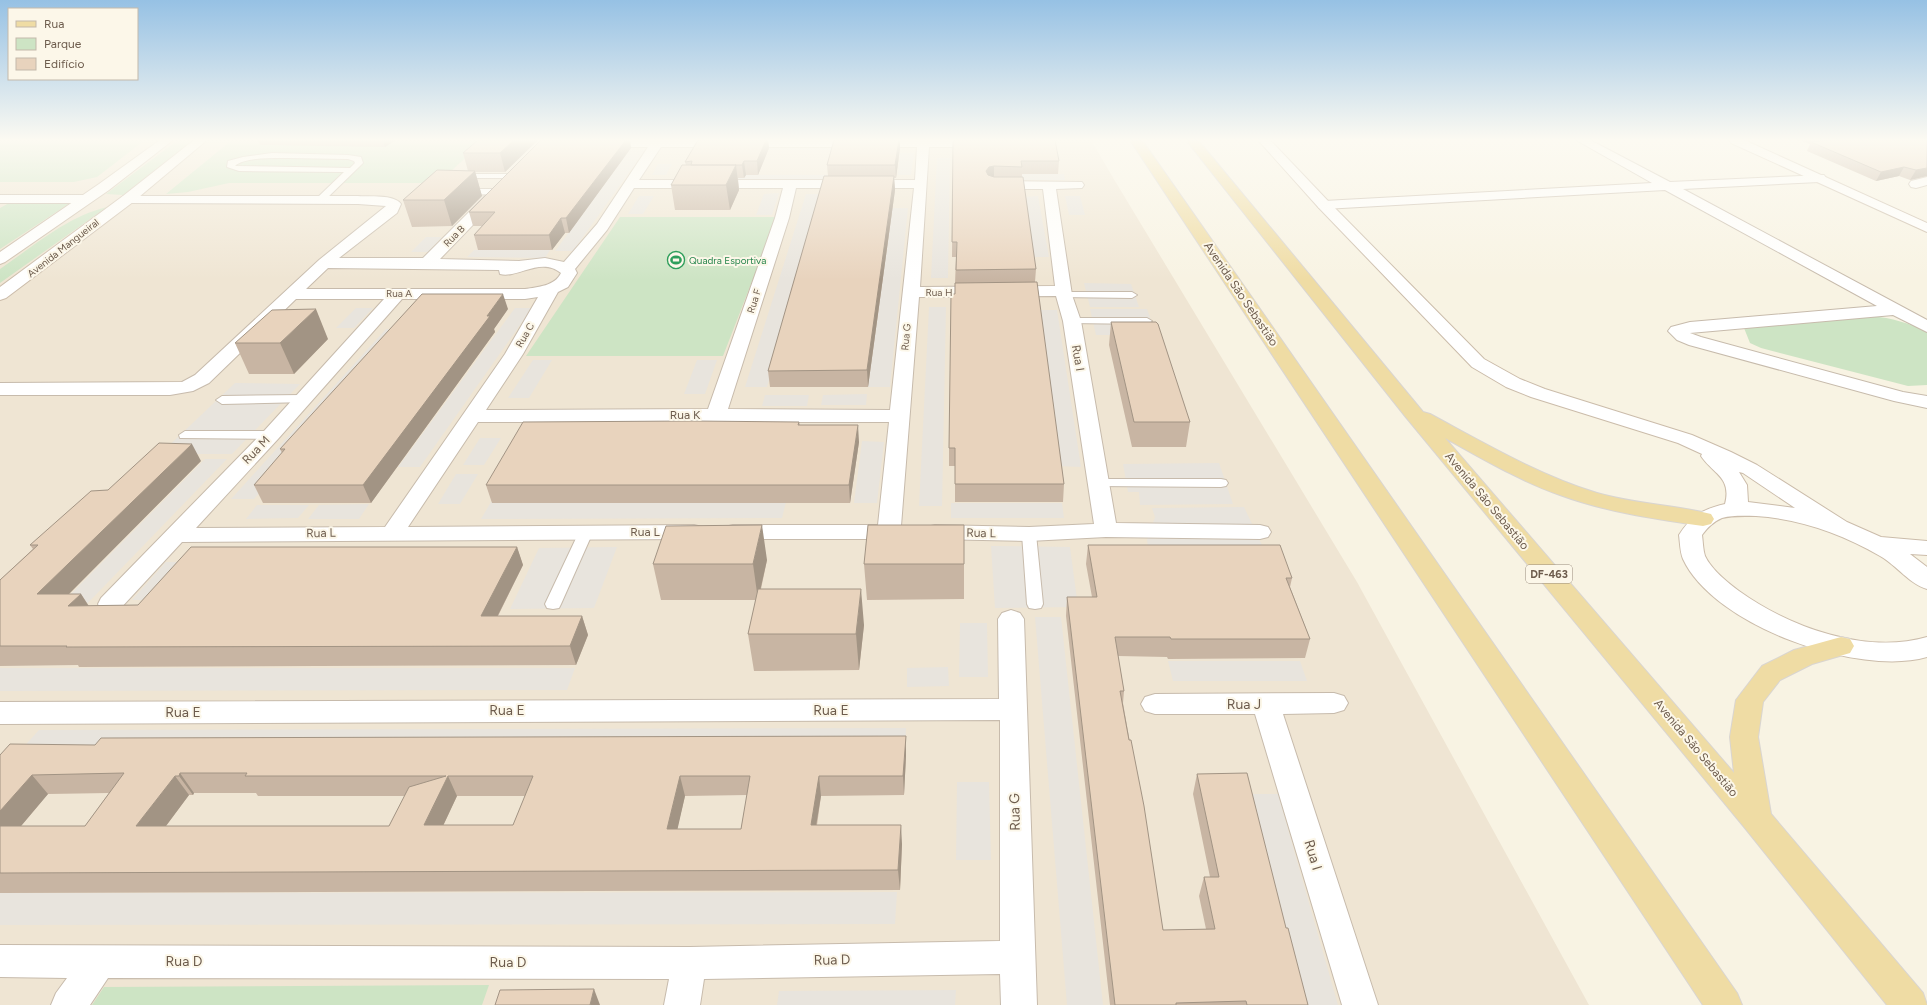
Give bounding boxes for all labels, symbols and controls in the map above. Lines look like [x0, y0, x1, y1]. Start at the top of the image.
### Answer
legend [8, 8, 138, 80]
text: Rua [44, 17, 64, 31]
text: Parque [44, 37, 82, 51]
text: Edifício [44, 57, 84, 71]
street label: Avenida Mangueiral [24, 216, 102, 280]
street label: Rua B [440, 222, 468, 250]
street label: Avenida São Sebastião [1201, 239, 1281, 349]
sports icon: Quadra Esportiva [666, 250, 686, 270]
place label: Quadra Esportiva [689, 254, 766, 267]
street label: Rua H [926, 286, 952, 299]
street label: Rua A [386, 287, 412, 300]
street label: Rua F [744, 287, 764, 315]
street label: Rua C [513, 320, 537, 350]
street label: Rua G [898, 323, 914, 351]
street label: Rua I [1069, 344, 1087, 372]
street label: Rua K [670, 408, 701, 422]
street label: Rua M [239, 433, 273, 467]
street label: Avenida São Sebastião [1442, 450, 1532, 553]
street label: Rua L [630, 525, 661, 539]
street label: Rua L [306, 526, 337, 540]
street label: Rua L [966, 526, 997, 540]
road number: DF-463 [1526, 565, 1572, 583]
street label: Rua J [1227, 696, 1261, 713]
street label: Avenida São Sebastião [1651, 697, 1741, 800]
street label: Rua E [489, 702, 525, 719]
street label: Rua E [813, 702, 849, 719]
street label: Rua E [165, 704, 201, 721]
street label: Rua G [1006, 793, 1024, 831]
street label: Rua I [1300, 838, 1326, 872]
street label: Rua D [813, 951, 851, 969]
street label: Rua D [166, 953, 202, 970]
street label: Rua D [490, 954, 526, 971]

